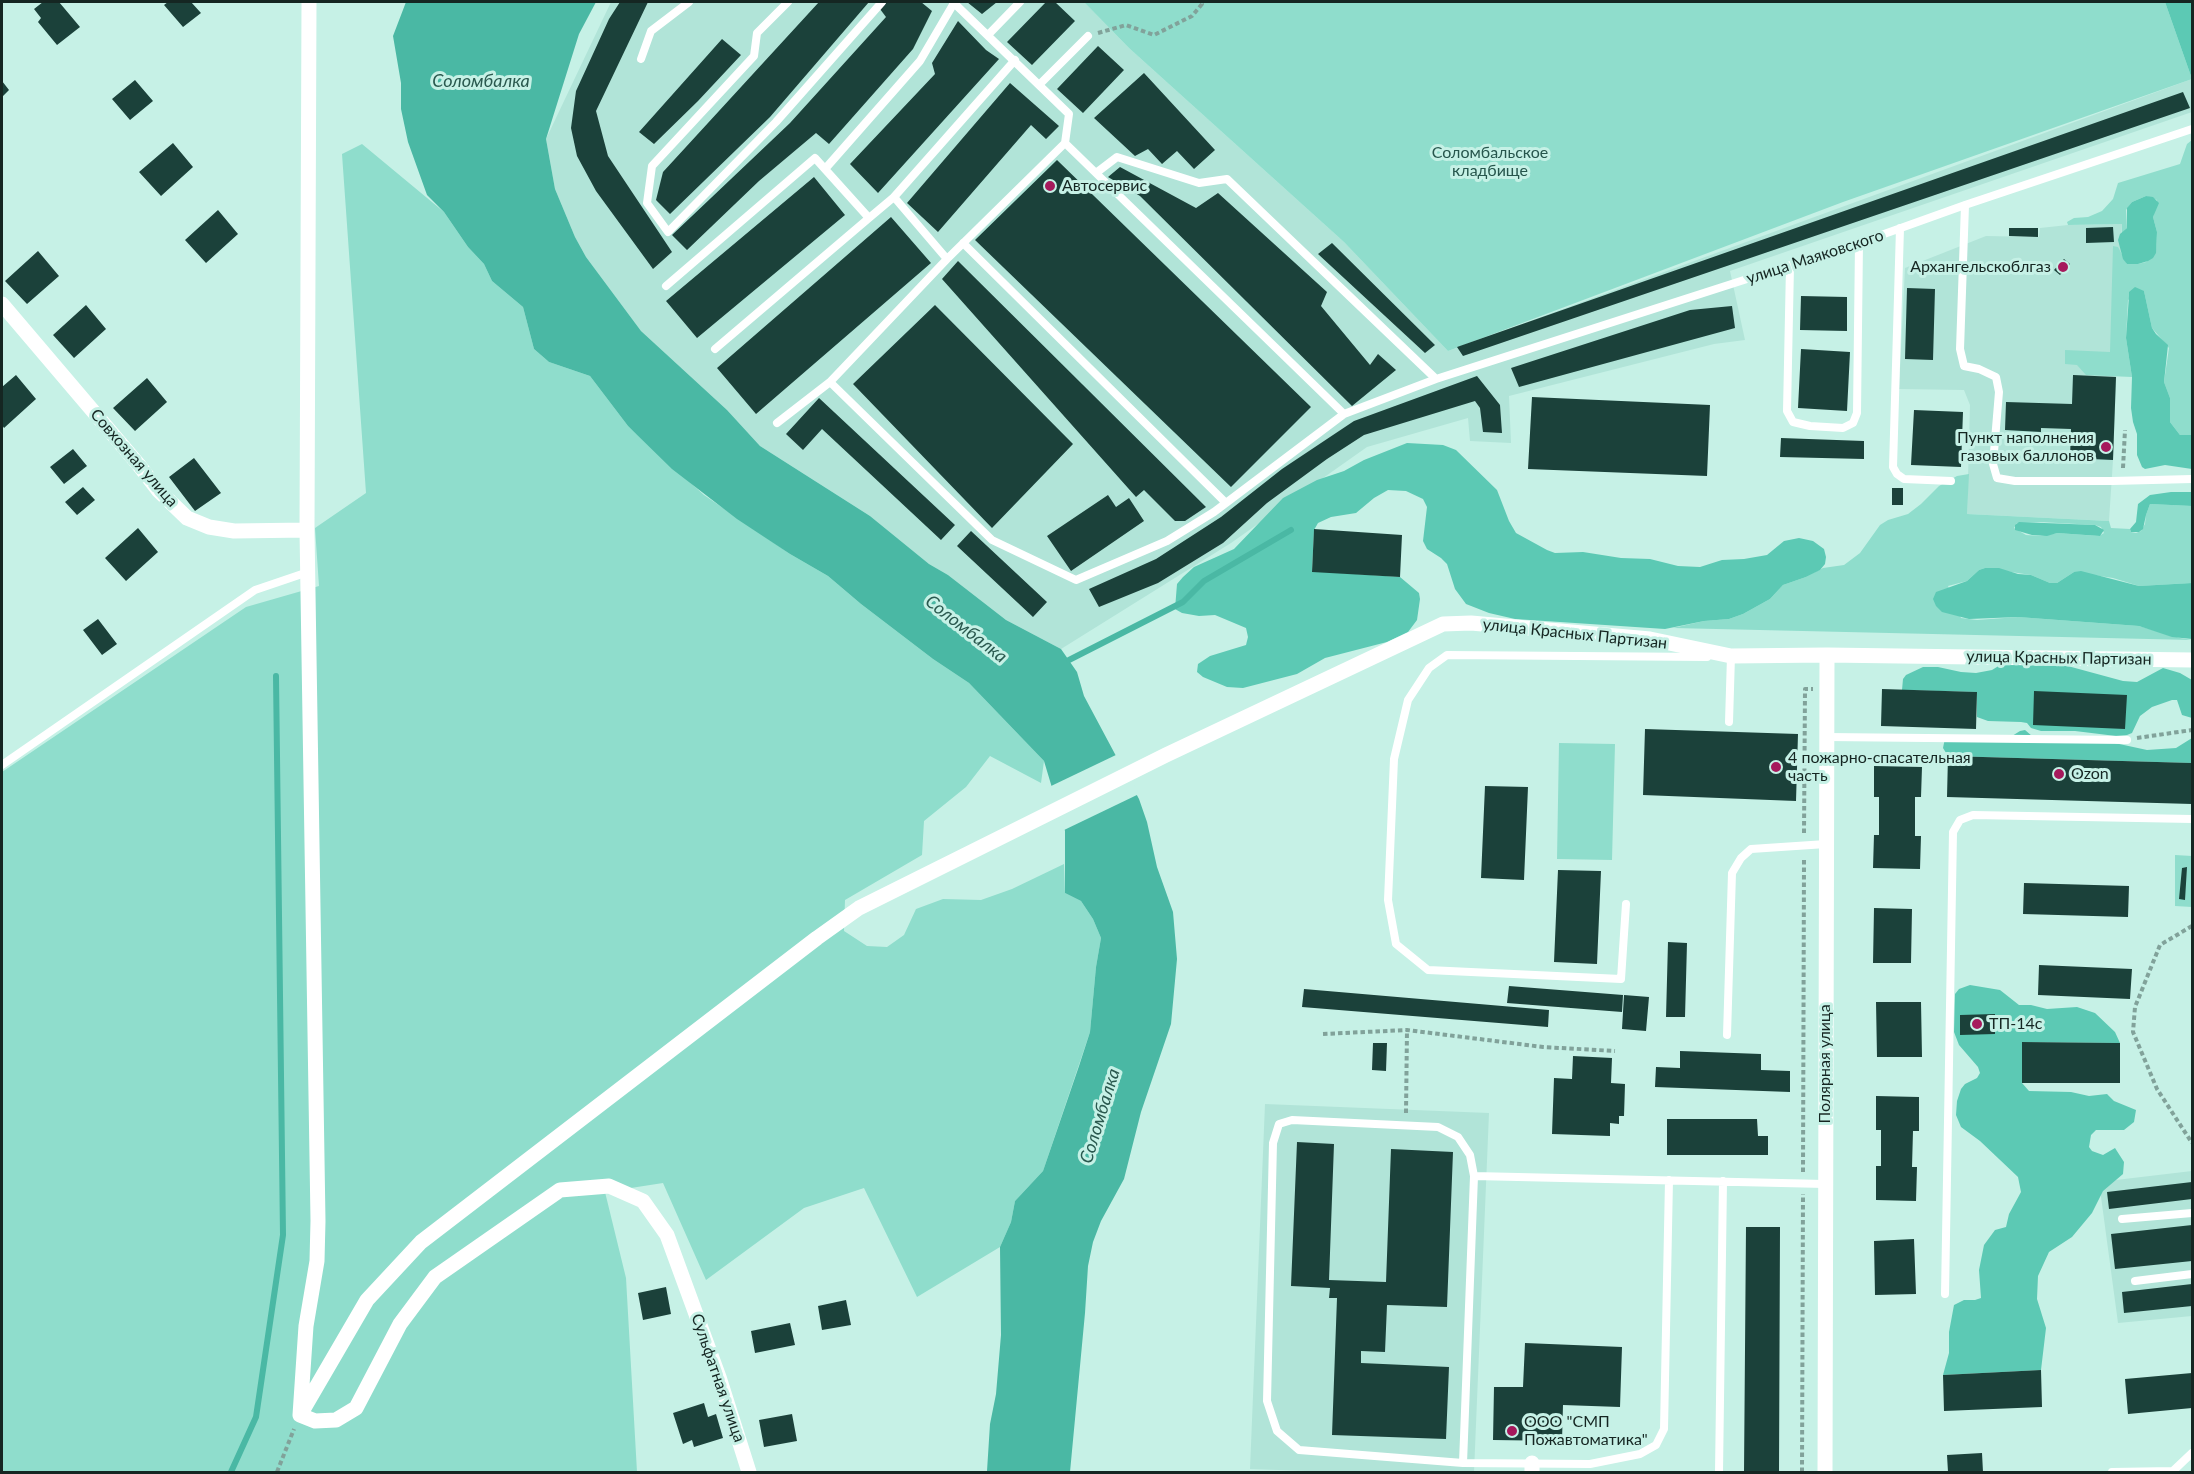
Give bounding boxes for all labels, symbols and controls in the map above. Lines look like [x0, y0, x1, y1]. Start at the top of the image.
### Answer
water label: Соломбалка [432, 70, 530, 92]
park label: Соломбальское кладбище [1432, 143, 1548, 181]
place label: Автосервис [1062, 176, 1147, 196]
marker: Автосервис [1043, 179, 1057, 193]
street label: улица Маяковского [1744, 226, 1886, 288]
place label: Архангельскоблгаз [1910, 257, 2051, 277]
marker: Архангельскоблгаз [2056, 260, 2070, 274]
street label: Совхозная улица [86, 405, 182, 511]
place label: Пункт наполнения газовых баллонов [1957, 428, 2094, 466]
marker: Пункт наполнения газовых баллонов [2099, 440, 2113, 454]
water label: Соломбалка [921, 590, 1011, 668]
street label: улица Красных Партизан [1482, 615, 1668, 653]
street label: улица Красных Партизан [1966, 647, 2152, 669]
place label: 4 пожарно-спасательная часть [1788, 748, 1971, 786]
marker: 4 пожарно-спасательная часть [1769, 760, 1783, 774]
place label: Ozon [2071, 764, 2109, 784]
marker: Ozon [2052, 767, 2066, 781]
street label: Полярная улица [1815, 1004, 1835, 1124]
place label: ТП-14с [1989, 1014, 2042, 1034]
marker: ТП-14с [1970, 1017, 1984, 1031]
water label: Соломбалка [1075, 1066, 1125, 1166]
street label: Сульфатная улица [687, 1311, 749, 1445]
place label: ООО "СМП Пожавтоматика" [1524, 1412, 1648, 1450]
marker: ООО "СМП Пожавтоматика" [1505, 1424, 1519, 1438]

